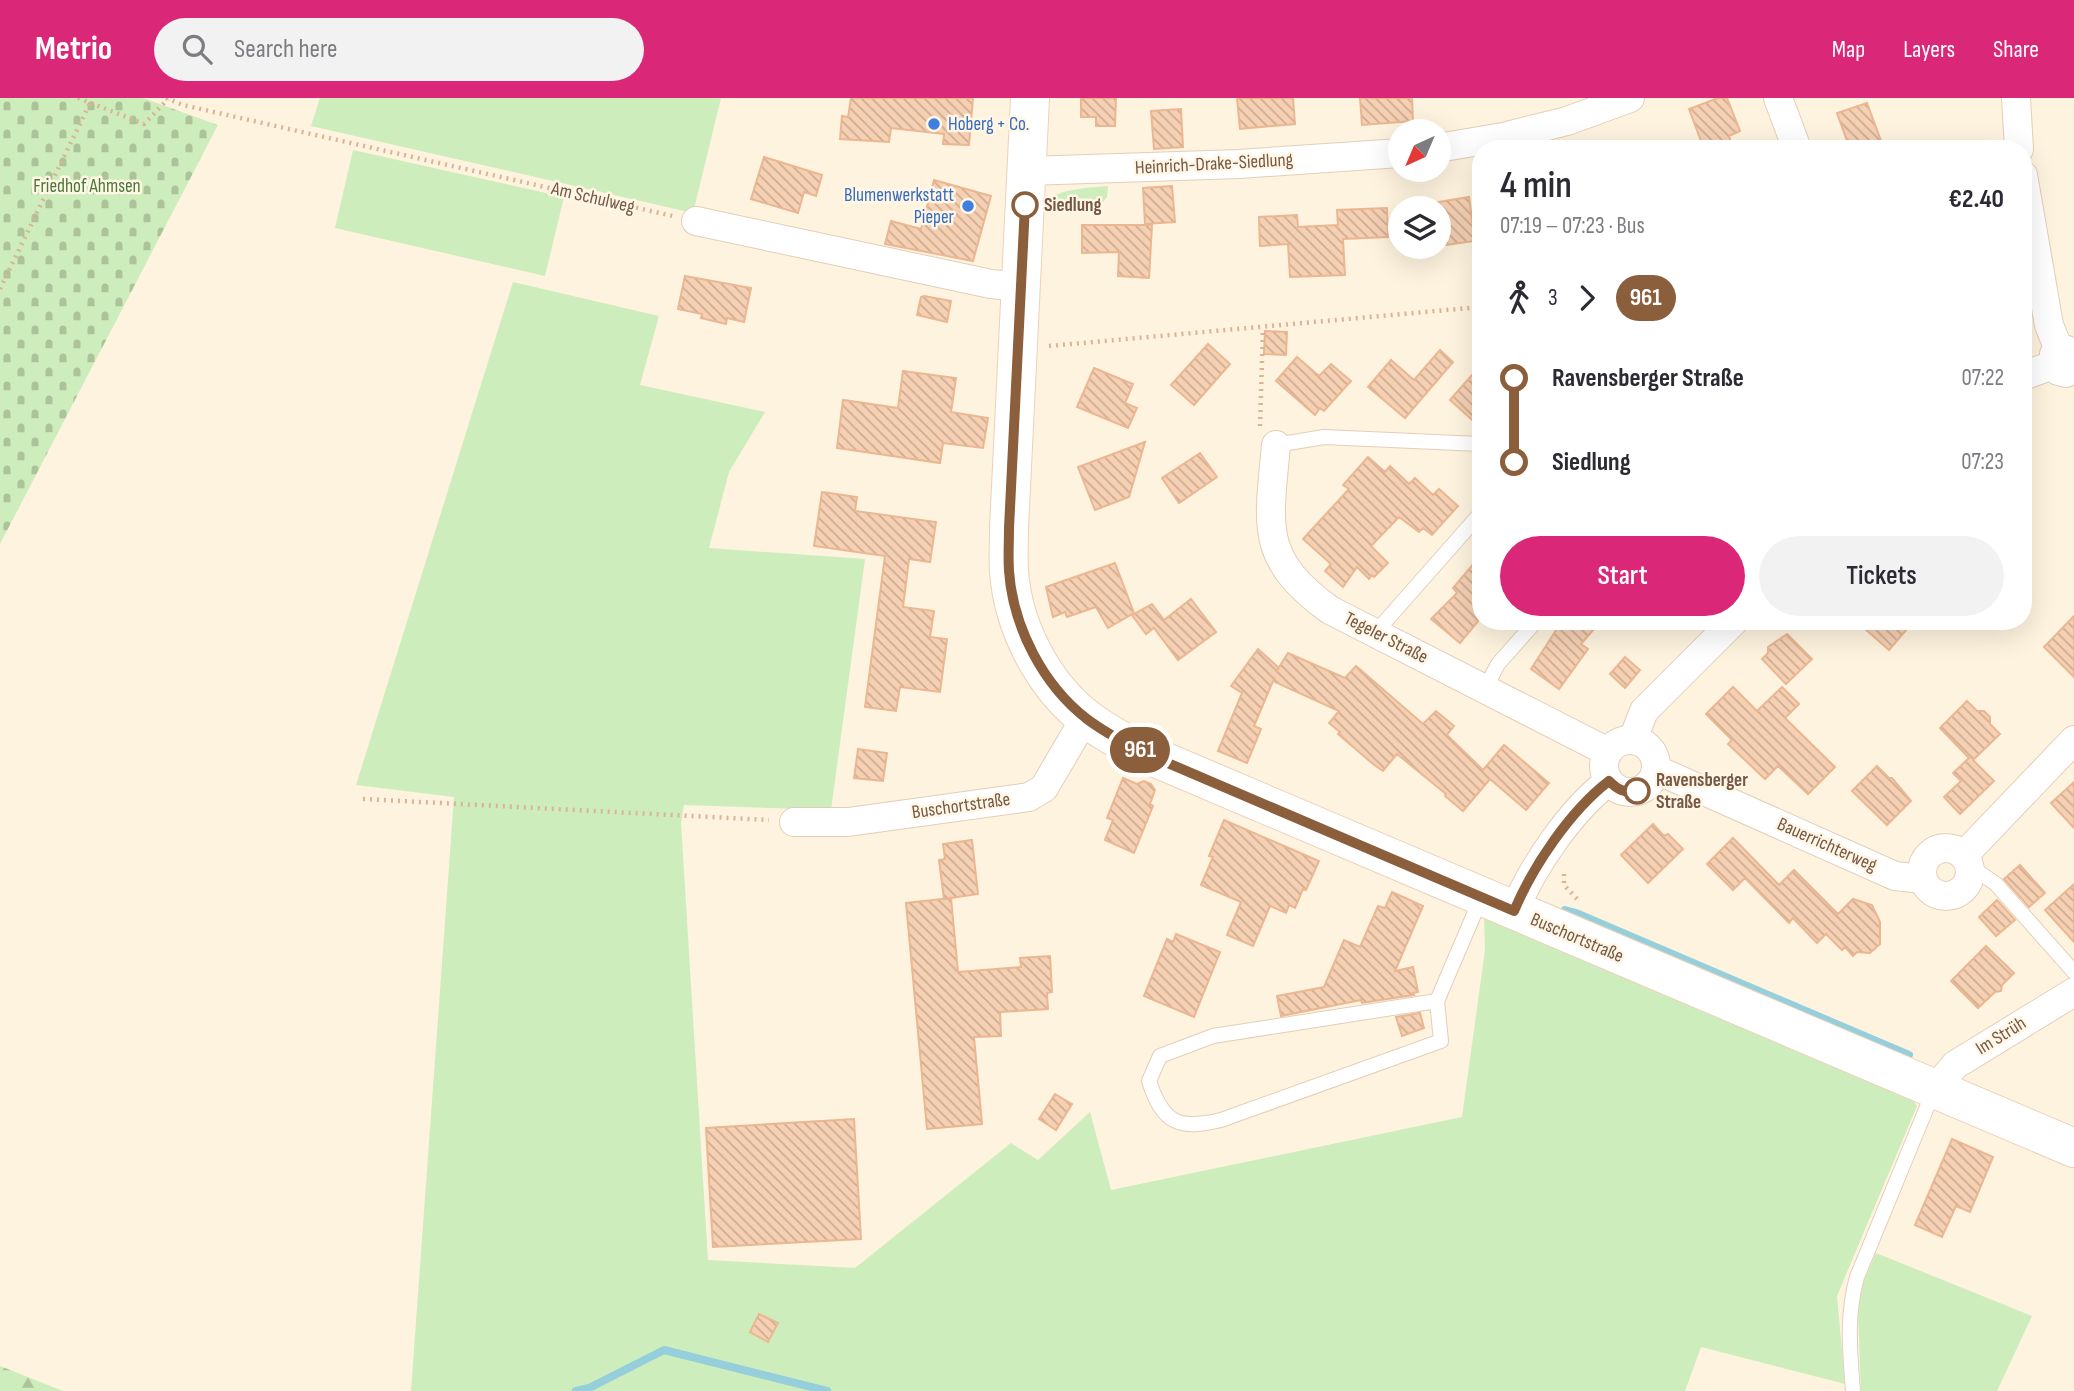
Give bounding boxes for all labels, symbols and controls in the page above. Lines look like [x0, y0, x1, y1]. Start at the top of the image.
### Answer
search box [154, 18, 644, 81]
text: Metrio [35, 29, 112, 69]
icon: search [178, 30, 216, 68]
text: Search here [234, 34, 337, 65]
text: Map [1832, 35, 1865, 64]
text: Layers [1903, 35, 1955, 64]
text: Share [1993, 35, 2039, 64]
place label: Hoberg + Co. [948, 113, 1029, 136]
marker: Hoberg + Co. [926, 116, 942, 132]
north arrow [1388, 119, 1451, 182]
map controls [1388, 119, 1451, 259]
street label: Heinrich-Drake-Siedlung [1134, 148, 1294, 180]
text: 4 min [1500, 163, 1572, 208]
park label: Friedhof Ahmsen [33, 175, 141, 198]
street label: Am Schulweg [548, 177, 637, 219]
place label: Blumenwerkstatt Pieper [844, 184, 955, 229]
text: €2.40 [1948, 184, 2004, 215]
marker: Siedlung [1012, 192, 1038, 218]
place label: Siedlung [1044, 194, 1101, 217]
button: layers [1388, 196, 1451, 259]
marker: Blumenwerkstatt Pieper [960, 198, 976, 214]
text: 07:19 – 07:23 · Bus [1500, 212, 1645, 240]
icon: walk [1500, 279, 1538, 317]
icon: forward [1568, 279, 1606, 317]
text: 961 [1630, 283, 1662, 312]
text: 3 [1548, 284, 1558, 312]
text: Ravensberger Straße [1552, 363, 1744, 394]
text: 07:22 [1961, 364, 2004, 392]
text: Siedlung [1552, 447, 1631, 478]
text: 07:23 [1961, 448, 2004, 476]
button: Start [1500, 536, 1745, 616]
button: Tickets [1759, 536, 2004, 616]
street label: Tegeler Straße [1340, 607, 1432, 669]
line badge: 961 [1100, 727, 1180, 773]
text: 961 [1124, 735, 1156, 764]
place label: Ravensberger Straße [1656, 769, 1748, 814]
marker: Ravensberger Straße [1624, 778, 1650, 804]
street label: Buschortstraße [910, 788, 1012, 824]
street label: Bauerrichterweg [1774, 813, 1881, 877]
street label: Buschortstraße [1527, 908, 1627, 968]
street label: Im Strüh [1972, 1012, 2030, 1060]

